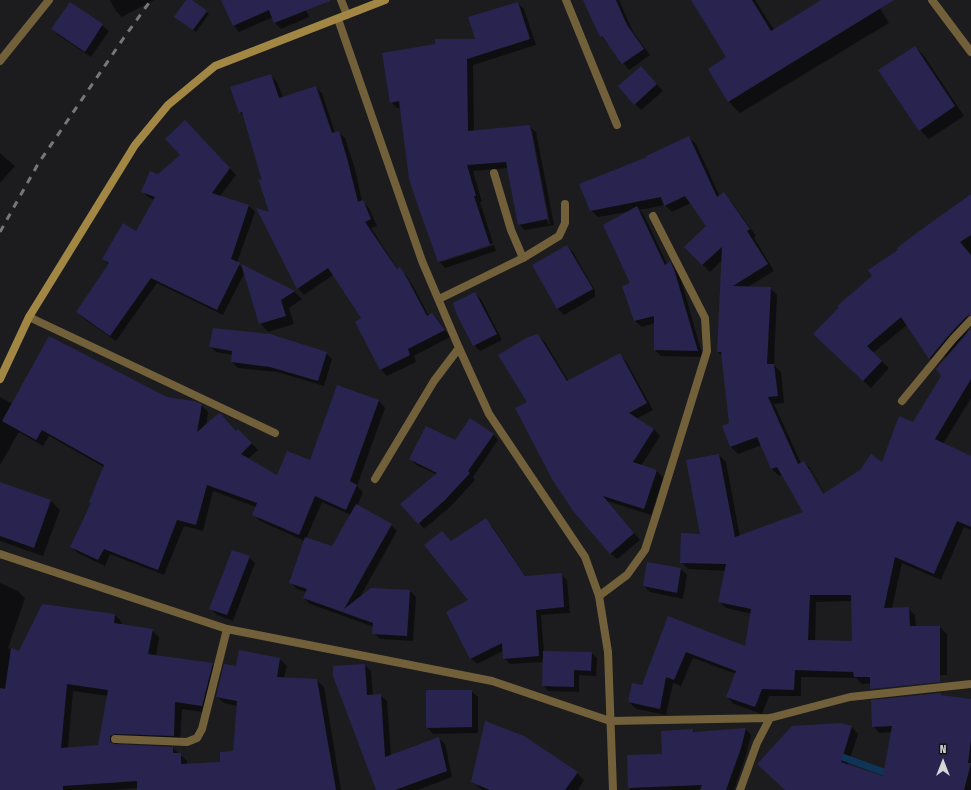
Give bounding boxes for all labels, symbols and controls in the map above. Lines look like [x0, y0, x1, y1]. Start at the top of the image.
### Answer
north arrow [923, 742, 963, 782]
text: N [940, 743, 946, 756]

